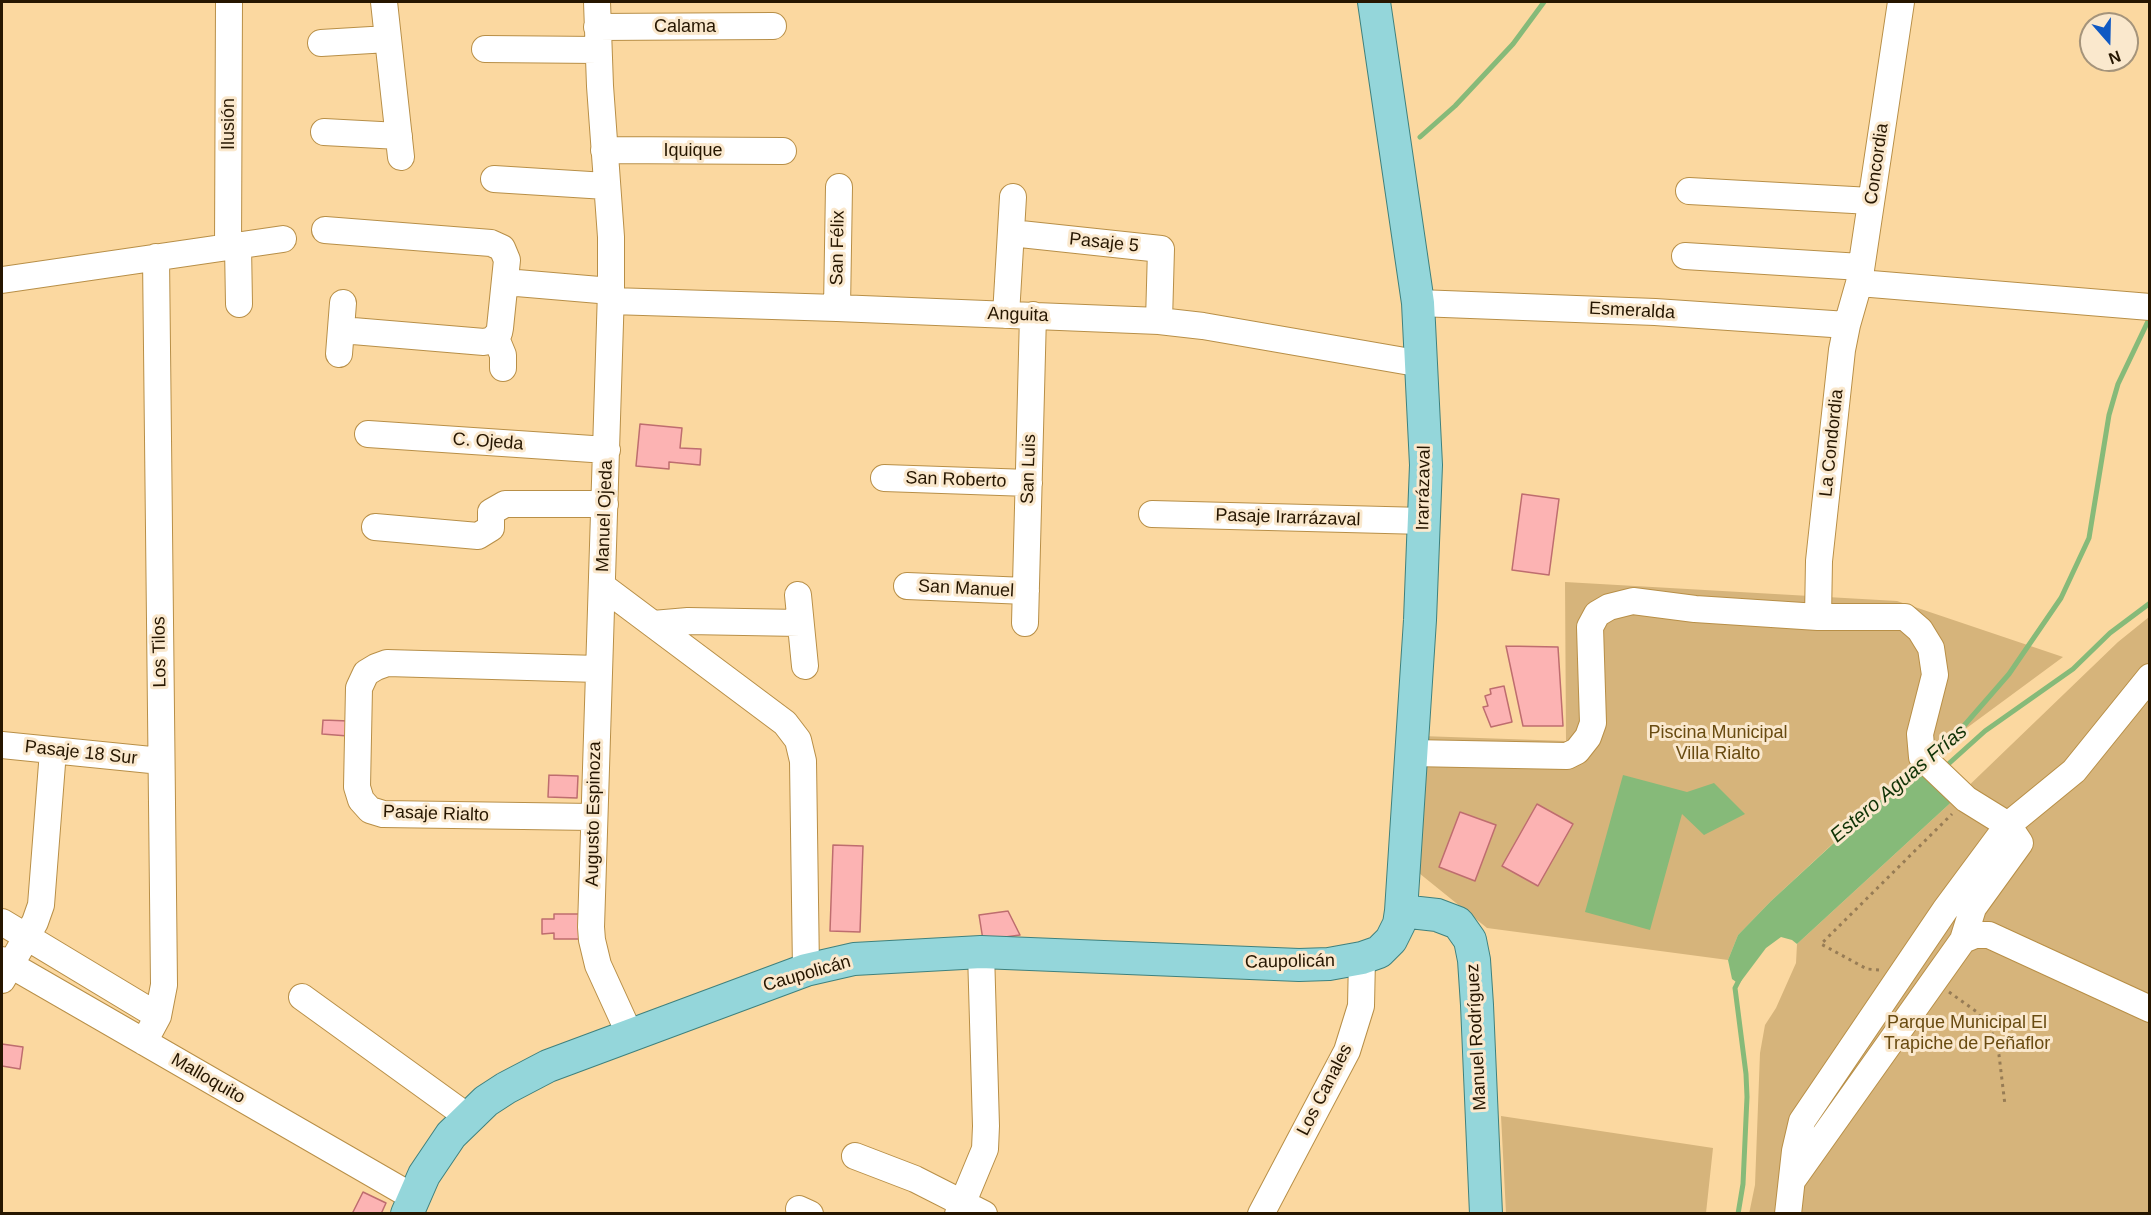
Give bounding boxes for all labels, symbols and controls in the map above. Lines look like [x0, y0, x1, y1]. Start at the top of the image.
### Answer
north arrow [2079, 12, 2139, 72]
street label: Calama [654, 16, 716, 38]
text: N [2106, 48, 2123, 67]
street label: Ilusión [218, 98, 240, 150]
street label: Concordia [1861, 122, 1893, 206]
street label: Iquique [663, 140, 723, 162]
street label: San Félix [827, 210, 849, 286]
street label: Pasaje 5 [1068, 229, 1140, 257]
street label: Esmeralda [1588, 298, 1676, 324]
street label: Anguita [987, 303, 1049, 327]
street label: La Condordia [1816, 388, 1848, 498]
street label: C. Ojeda [452, 429, 524, 455]
street label: San Luis [1017, 434, 1041, 504]
street label: Irarrázaval [1412, 445, 1436, 531]
street label: Manuel Ojeda [592, 460, 618, 572]
street label: San Roberto [905, 467, 1007, 493]
street label: Pasaje Irarrázaval [1215, 505, 1361, 531]
street label: San Manuel [917, 576, 1015, 602]
street label: Los Tilos [149, 616, 171, 688]
water label: Estero Aguas Frías [1826, 720, 1972, 848]
park label: Piscina Municipal Villa Rialto [1648, 722, 1788, 764]
street label: Pasaje 18 Sur [24, 736, 138, 770]
street label: Augusto Espinoza [582, 741, 606, 887]
street label: Pasaje Rialto [383, 801, 489, 827]
street label: Caupolicán [1245, 950, 1335, 974]
street label: Caupolicán [761, 951, 853, 997]
street label: Manuel Rodríguez [1462, 963, 1492, 1111]
park label: Parque Municipal El Trapiche de Peñaflor [1884, 1012, 2050, 1054]
street label: Los Canales [1293, 1041, 1357, 1139]
street label: Malloquito [167, 1049, 249, 1109]

